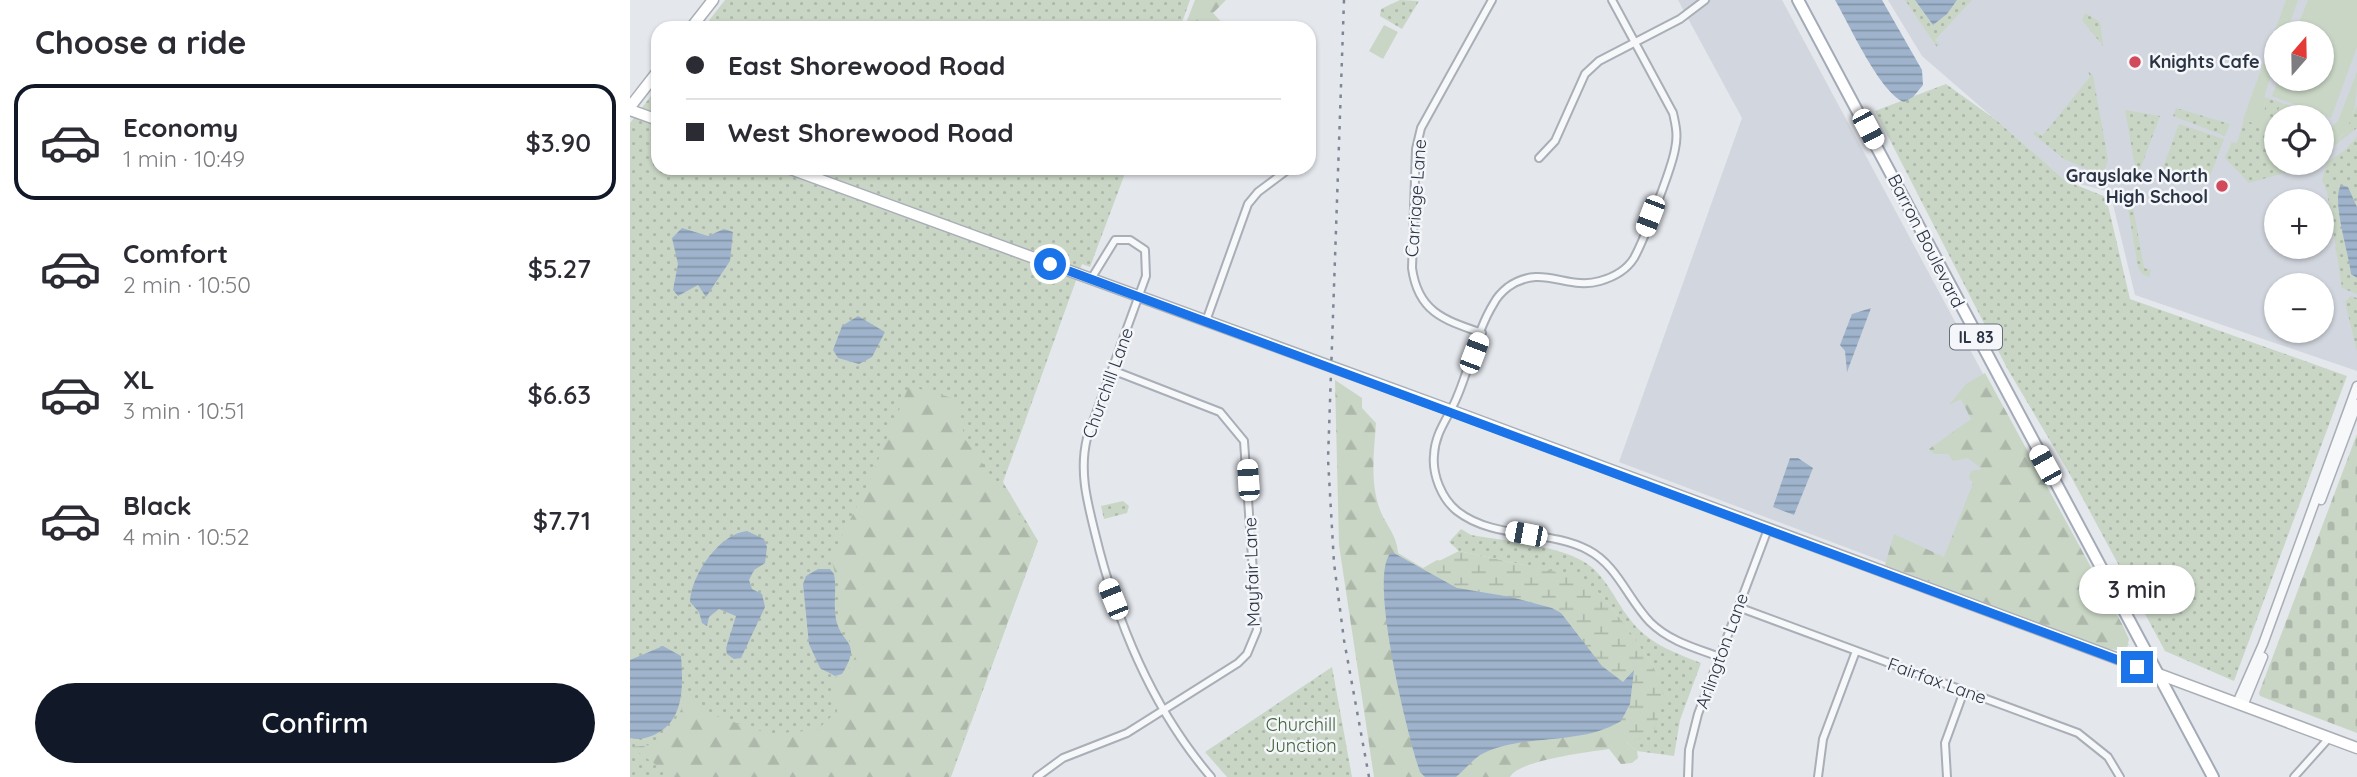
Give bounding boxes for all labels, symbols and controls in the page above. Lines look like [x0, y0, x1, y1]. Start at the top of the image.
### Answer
north arrow [2264, 21, 2334, 91]
map controls [2264, 21, 2334, 343]
text: Choose a ride [35, 22, 247, 62]
text: East Shorewood Road [728, 49, 1005, 82]
place label: Knights Cafe [2149, 50, 2260, 73]
marker: Knights Cafe [2127, 54, 2143, 70]
button: locate [2264, 105, 2334, 175]
car [1849, 106, 1888, 152]
icon: car [39, 111, 102, 174]
text: Economy [123, 111, 238, 144]
text: West Shorewood Road [728, 116, 1014, 149]
text: $3.90 [526, 126, 591, 159]
street label: Carriage Lane [1400, 138, 1431, 258]
text: 1 min · 10:49 [123, 144, 245, 173]
place label: Grayslake North High School [2066, 164, 2208, 208]
street label: Barron Boulevard [1883, 170, 1970, 311]
marker: Grayslake North High School [2214, 178, 2230, 194]
button: + [2264, 189, 2334, 259]
car [1633, 193, 1668, 239]
icon: car [39, 237, 102, 300]
text: Comfort [123, 237, 228, 270]
route start [1034, 248, 1066, 280]
text: $5.27 [528, 252, 591, 285]
text: 2 min · 10:50 [123, 270, 251, 299]
button: − [2264, 273, 2334, 343]
street label: Churchill Lane [1077, 324, 1138, 441]
road number: IL 83 [1950, 324, 2002, 350]
car [1457, 330, 1492, 376]
icon: car [39, 363, 102, 426]
text: XL [123, 363, 155, 396]
text: $6.63 [528, 378, 591, 411]
text: 3 min · 10:51 [123, 396, 245, 425]
car [2026, 442, 2065, 488]
car [1237, 458, 1260, 502]
icon: car [39, 489, 102, 552]
text: Black [123, 489, 192, 522]
text: $7.71 [533, 504, 591, 537]
street label: Mayfair Lane [1238, 517, 1265, 627]
car [1504, 520, 1549, 548]
text: 4 min · 10:52 [123, 522, 249, 551]
callout: 3 min [2079, 566, 2195, 614]
text: 3 min [2108, 575, 2166, 604]
car [1096, 576, 1131, 622]
street label: Arlington Lane [1690, 590, 1753, 712]
route end [2121, 651, 2153, 683]
street label: Fairfax Lane [1885, 652, 1990, 709]
button: Confirm [35, 683, 595, 763]
park label: Churchill Junction [1265, 713, 1337, 757]

